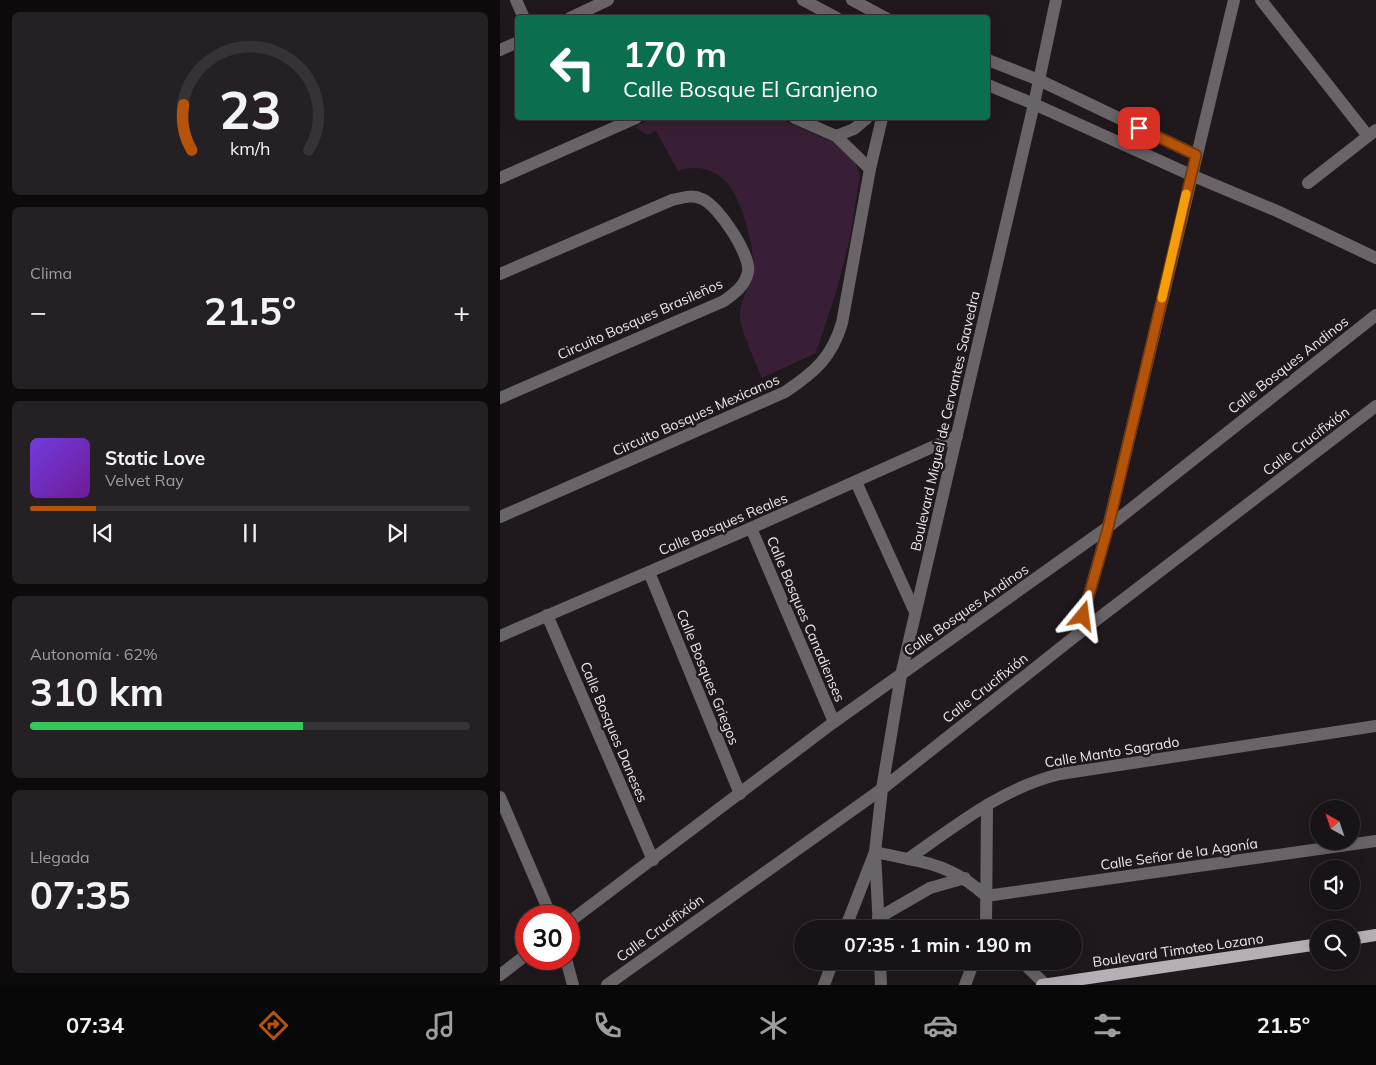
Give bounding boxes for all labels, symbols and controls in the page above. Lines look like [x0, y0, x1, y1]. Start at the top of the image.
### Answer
text: 170 m [623, 32, 727, 76]
icon: left [540, 35, 605, 100]
text: Calle Bosque El Granjeno [623, 75, 878, 103]
text: 23 [219, 77, 281, 142]
pin [1118, 107, 1160, 149]
icon: arrive [1125, 114, 1153, 142]
text: km/h [230, 137, 270, 159]
text: Clima [30, 263, 72, 283]
street label: Circuito Bosques Brasileños [554, 274, 726, 364]
text: 21.5° [204, 287, 296, 335]
street label: Boulevard Miguel de Cervantes Saavedra [906, 289, 984, 553]
text: − [30, 294, 47, 329]
text: + [453, 294, 470, 329]
street label: Calle Bosques Andinos [1224, 312, 1352, 418]
street label: Circuito Bosques Mexicanos [610, 370, 782, 460]
street label: Calle Crucifixión [1259, 403, 1353, 479]
text: Static Love [105, 446, 205, 470]
text: Velvet Ray [105, 470, 184, 490]
street label: Calle Bosques Reales [656, 489, 790, 559]
icon: previous [89, 519, 117, 547]
icon: pause [236, 519, 264, 547]
icon: next [383, 519, 411, 547]
street label: Calle Bosques Canadienses [763, 533, 849, 705]
street label: Calle Bosques Andinos [900, 560, 1032, 660]
position arrow [1056, 589, 1108, 641]
street label: Calle Bosques Griegos [673, 607, 743, 747]
text: Autonomía · 62% [30, 644, 158, 664]
street label: Calle Crucifixión [939, 649, 1031, 727]
street label: Calle Bosques Daneses [576, 659, 652, 805]
text: 310 km [30, 668, 164, 716]
street label: Calle Manto Sagrado [1043, 732, 1181, 772]
north arrow [1310, 800, 1360, 850]
map controls [1310, 800, 1360, 970]
street label: Calle Señor de la Agonía [1099, 834, 1259, 874]
text: Llegada [30, 847, 90, 867]
button: sound [1310, 860, 1360, 910]
text: 07:35 [30, 871, 131, 919]
street label: Calle Crucifixión [613, 890, 707, 966]
speed limit sign: 30 [515, 905, 580, 970]
button: search [1310, 920, 1360, 970]
street label: Boulevard Timoteo Lozano [1091, 929, 1265, 971]
text: 07:35 · 1 min · 190 m [844, 933, 1032, 957]
icon: directions [256, 1008, 291, 1043]
icon: music [423, 1008, 458, 1043]
icon: phone [590, 1008, 625, 1043]
icon: climate [756, 1008, 791, 1043]
icon: car [923, 1008, 958, 1043]
icon: filters [1090, 1008, 1125, 1043]
text: 07:34 [66, 1011, 124, 1039]
text: 21.5° [1257, 1011, 1310, 1039]

